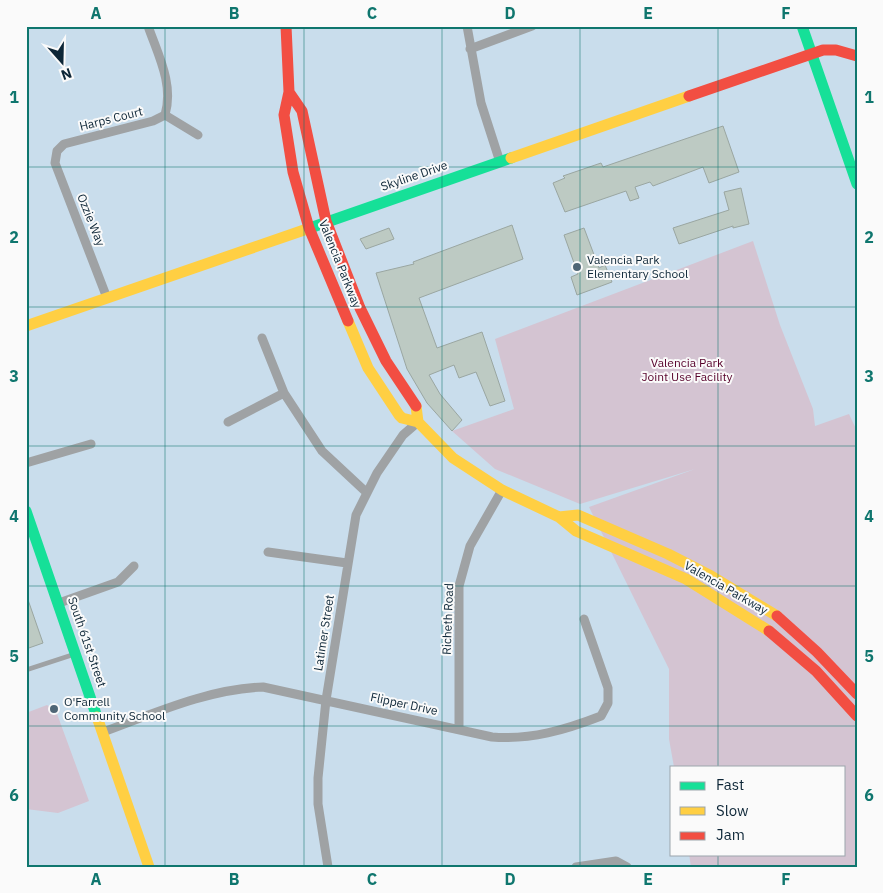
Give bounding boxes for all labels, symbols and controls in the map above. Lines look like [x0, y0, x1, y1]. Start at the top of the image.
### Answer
text: A [91, 3, 102, 23]
text: B [229, 3, 240, 23]
text: C [367, 3, 377, 23]
text: D [504, 3, 516, 23]
text: E [643, 3, 653, 23]
text: F [781, 3, 791, 23]
north arrow [38, 38, 88, 88]
text: N [59, 64, 74, 84]
text: 1 [9, 87, 19, 107]
text: 1 [864, 87, 874, 107]
street label: Harps Court [78, 103, 144, 134]
street label: Skyline Drive [378, 157, 450, 194]
street label: Ozzie Way [74, 192, 109, 248]
street label: Valencia Parkway [316, 217, 365, 310]
text: 2 [9, 227, 19, 247]
text: 2 [864, 227, 874, 247]
place label: Valencia Park Elementary School [587, 252, 688, 281]
marker: Valencia Park Elementary School [571, 261, 583, 273]
park label: Valencia Park Joint Use Facility [641, 355, 733, 384]
text: 3 [9, 366, 19, 386]
text: 3 [864, 366, 874, 386]
text: 4 [9, 506, 19, 526]
text: 4 [864, 506, 874, 526]
street label: Valencia Parkway [682, 558, 771, 618]
street label: Richeth Road [439, 583, 456, 655]
street label: Latimer Street [310, 594, 337, 672]
street label: South 61st Street [65, 595, 110, 689]
text: 5 [9, 646, 19, 666]
text: 5 [864, 646, 874, 666]
street label: Flipper Drive [369, 689, 440, 718]
place label: O'Farrell Community School [64, 694, 165, 723]
marker: O'Farrell Community School [48, 703, 60, 715]
legend [670, 766, 846, 856]
text: Fast [716, 775, 744, 794]
text: 6 [9, 785, 19, 805]
text: 6 [864, 785, 874, 805]
text: Slow [716, 801, 749, 820]
text: Jam [716, 825, 745, 844]
text: A [91, 869, 102, 889]
text: B [229, 869, 240, 889]
text: C [367, 869, 377, 889]
text: D [504, 869, 516, 889]
text: E [643, 869, 653, 889]
text: F [781, 869, 791, 889]

